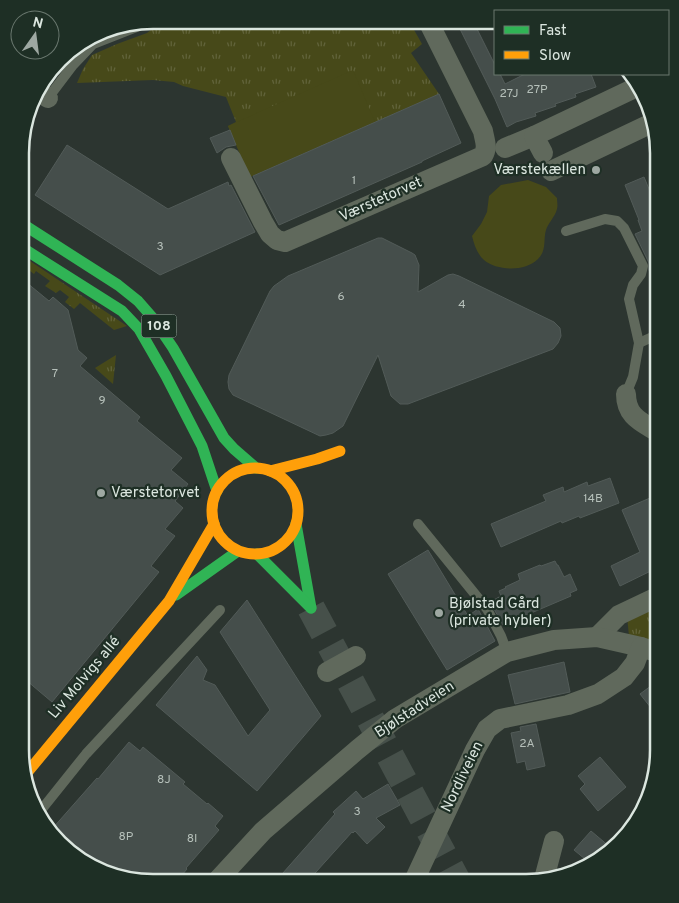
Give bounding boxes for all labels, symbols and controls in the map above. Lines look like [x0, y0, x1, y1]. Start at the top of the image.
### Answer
north arrow [10, 10, 60, 60]
legend [494, 10, 669, 75]
text: N [31, 14, 45, 33]
text: Fast [539, 22, 567, 41]
text: Slow [539, 47, 571, 66]
house number: 27P [526, 82, 548, 98]
house number: 27J [500, 86, 518, 102]
place label: Værstekællen [493, 161, 586, 180]
marker: Værstekællen [590, 164, 602, 176]
street label: Værstetorvet [337, 173, 425, 227]
house number: 1 [352, 173, 356, 189]
house number: 3 [156, 239, 164, 255]
house number: 6 [337, 289, 345, 305]
house number: 4 [458, 297, 466, 313]
road number: 108 [142, 314, 176, 338]
house number: 7 [52, 366, 58, 382]
house number: 9 [98, 393, 106, 409]
place label: Værstetorvet [111, 484, 200, 503]
marker: Værstetorvet [95, 487, 107, 499]
house number: 14B [583, 491, 603, 507]
place label: Bjølstad Gård (private hybler) [449, 595, 552, 631]
marker: Bjølstad Gård (private hybler) [433, 607, 445, 619]
street label: Liv Molvigs allé [45, 633, 125, 723]
street label: Bjølstadveien [372, 677, 458, 743]
house number: 2A [519, 736, 535, 752]
street label: Nordliveien [438, 738, 488, 816]
house number: 8J [157, 772, 171, 788]
house number: 3 [353, 804, 361, 820]
house number: 8P [119, 829, 134, 845]
house number: 8I [187, 831, 197, 847]

